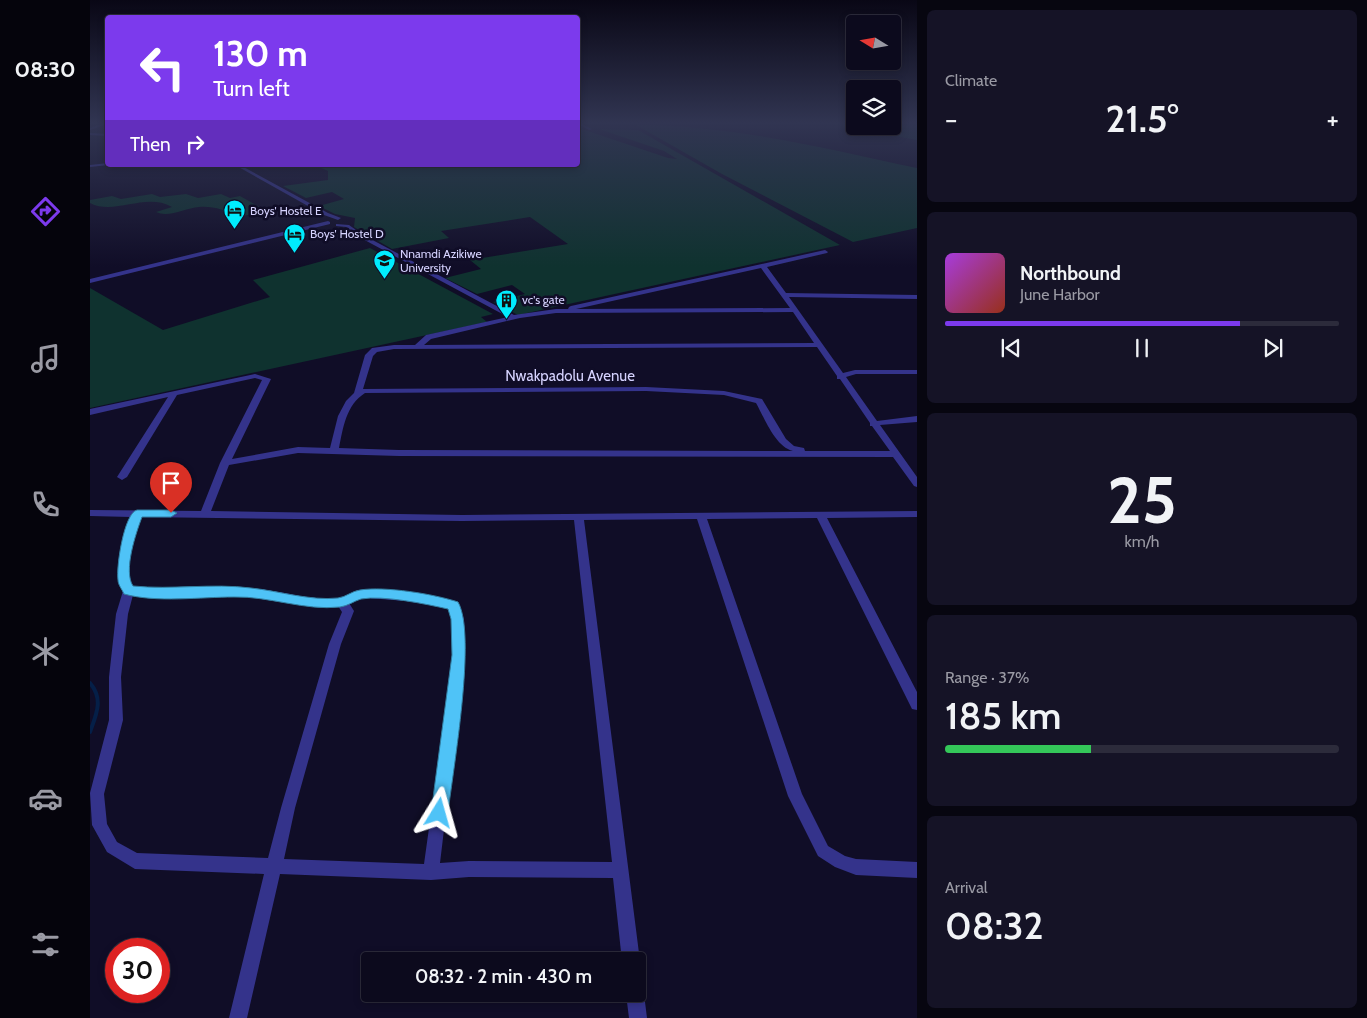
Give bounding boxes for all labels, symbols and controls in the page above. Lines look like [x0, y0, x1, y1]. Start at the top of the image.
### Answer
north arrow [846, 15, 901, 70]
map controls [846, 15, 901, 135]
text: 130 m [213, 32, 308, 75]
icon: left [130, 35, 195, 100]
text: 08:30 [14, 56, 76, 83]
text: Climate [945, 71, 997, 90]
text: Turn left [213, 75, 290, 102]
button: layers [846, 80, 901, 135]
text: 21.5° [1105, 95, 1179, 142]
text: − [945, 102, 957, 136]
text: + [1327, 102, 1339, 136]
icon: right [181, 130, 209, 158]
text: Then [130, 133, 171, 156]
icon: directions [28, 194, 63, 229]
hotel icon: Boys' Hostel E [222, 199, 246, 230]
place label: Boys' Hostel E [250, 203, 322, 218]
hotel icon: Boys' Hostel D [282, 222, 306, 253]
place label: Boys' Hostel D [310, 226, 384, 241]
place label: Nnamdi Azikiwe University [400, 246, 482, 275]
school or university icon: Nnamdi Azikiwe University [372, 249, 396, 280]
text: Northbound [1020, 262, 1121, 285]
text: June Harbor [1020, 285, 1100, 304]
building icon: vc's gate [494, 288, 518, 319]
place label: vc's gate [522, 292, 565, 307]
icon: previous [997, 334, 1025, 362]
icon: pause [1128, 334, 1156, 362]
icon: next [1259, 334, 1287, 362]
icon: music [28, 341, 63, 376]
street label: Nwakpadolu Avenue [505, 367, 635, 385]
text: 25 [1107, 460, 1177, 539]
pin [150, 462, 192, 513]
icon: arrive [157, 469, 185, 497]
icon: phone [28, 487, 63, 522]
text: km/h [1124, 532, 1160, 551]
icon: climate [28, 634, 63, 669]
text: Range · 37% [945, 668, 1029, 687]
text: 185 km [945, 692, 1061, 739]
icon: car [28, 781, 63, 816]
position arrow [412, 786, 464, 838]
text: Arrival [945, 878, 988, 897]
text: 08:32 [945, 902, 1043, 949]
icon: filters [28, 927, 63, 962]
speed limit sign: 30 [105, 938, 170, 1003]
text: 08:32 · 2 min · 430 m [415, 965, 592, 988]

